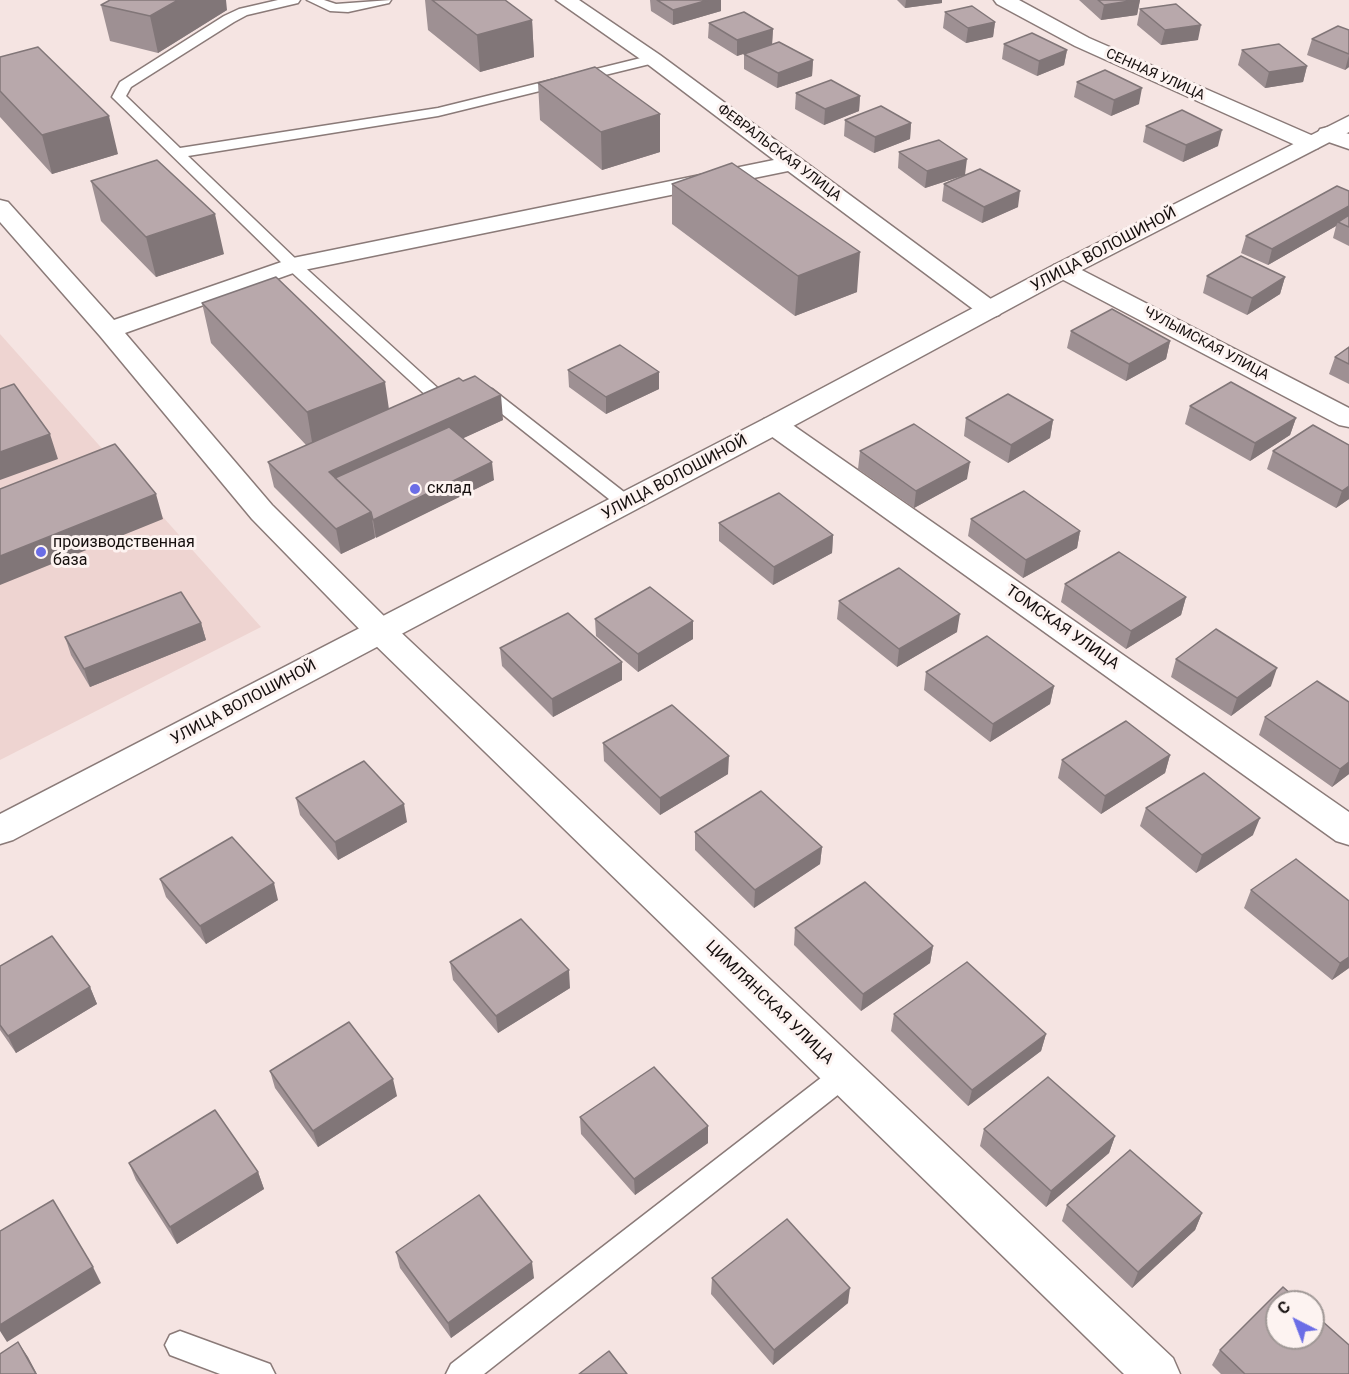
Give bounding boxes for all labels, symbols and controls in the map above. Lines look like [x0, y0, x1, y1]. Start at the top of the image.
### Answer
street label: СЕННАЯ УЛИЦА [1103, 46, 1207, 104]
street label: ФЕВРАЛЬСКАЯ УЛИЦА [714, 101, 844, 205]
street label: УЛИЦА ВОЛОШИНОЙ [1028, 203, 1180, 297]
street label: ЧУЛЫМСКАЯ УЛИЦА [1140, 304, 1272, 384]
street label: УЛИЦА ВОЛОШИНОЙ [599, 431, 751, 525]
place label: склад [427, 479, 472, 499]
marker: склад [408, 482, 422, 496]
place label: производственная база [53, 533, 195, 571]
marker: производственная база [34, 545, 48, 559]
street label: ТОМСКАЯ УЛИЦА [1002, 582, 1122, 674]
street label: УЛИЦА ВОЛОШИНОЙ [168, 656, 320, 750]
street label: ЦИМЛЯНСКАЯ УЛИЦА [701, 937, 837, 1069]
north arrow [1265, 1290, 1325, 1350]
text: С [1274, 1297, 1294, 1318]

